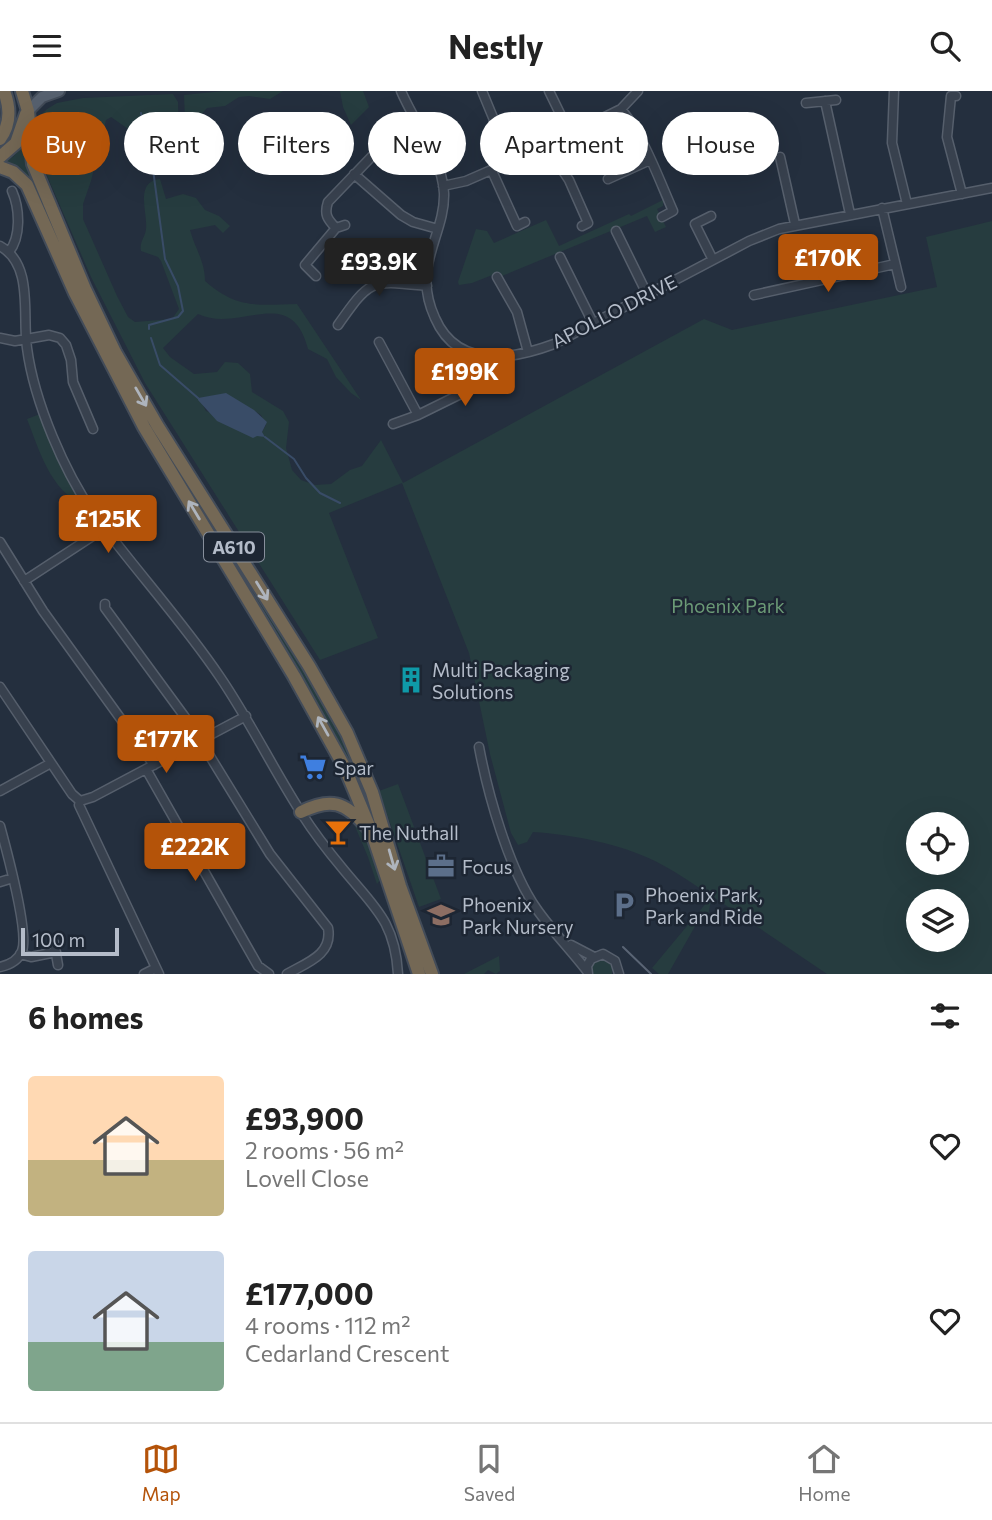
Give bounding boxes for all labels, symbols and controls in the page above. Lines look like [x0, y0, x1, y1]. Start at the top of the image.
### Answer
text: Nestly [448, 26, 544, 66]
icon: menu [28, 27, 66, 65]
icon: search [926, 27, 964, 65]
chip: Buy [21, 112, 110, 175]
chip: Rent [124, 112, 224, 175]
chip: Filters [238, 112, 354, 175]
chip: New [368, 112, 466, 175]
chip: Apartment [480, 112, 648, 175]
chip: House [662, 112, 779, 175]
pin: £170K [779, 235, 877, 294]
pin: £93.9K [322, 239, 436, 298]
text: £170K [794, 243, 862, 271]
text: £93.9K [340, 247, 418, 275]
street label: APOLLO DRIVE [548, 270, 680, 352]
pin: £199K [416, 349, 514, 408]
text: £199K [431, 357, 499, 385]
one-way arrow [134, 387, 148, 407]
pin: £125K [59, 496, 157, 555]
one-way arrow [186, 501, 200, 521]
text: £125K [75, 504, 141, 532]
road number: A610 [204, 533, 264, 561]
one-way arrow [255, 580, 269, 600]
park label: Phoenix Park [671, 594, 785, 617]
place label: Multi Packaging Solutions [432, 658, 570, 703]
building icon: Multi Packaging Solutions [396, 665, 426, 695]
pin: £177K [117, 715, 215, 775]
one-way arrow [316, 717, 330, 737]
text: £177K [133, 724, 199, 752]
supermarket icon: Spar [298, 752, 328, 782]
place label: Spar [334, 756, 374, 779]
map controls [906, 812, 969, 952]
button: locate [906, 812, 969, 875]
bar icon: The Nuthall [323, 817, 353, 847]
place label: The Nuthall [359, 821, 459, 844]
pin: £222K [146, 823, 244, 883]
text: £222K [160, 832, 230, 860]
one-way arrow [387, 848, 400, 870]
office icon: Focus [426, 851, 456, 881]
place label: Focus [462, 855, 513, 878]
place label: Phoenix Park, Park and Ride [645, 883, 763, 928]
button: layers [906, 889, 969, 952]
parking icon: Phoenix Park, Park and Ride [609, 890, 639, 920]
place label: Phoenix Park Nursery [462, 893, 574, 938]
school or university icon: Phoenix Park Nursery [426, 900, 456, 930]
scale bar [21, 925, 119, 957]
text: 100 m [32, 928, 85, 951]
icon: filters [926, 997, 964, 1035]
text: 6 homes [28, 998, 143, 1035]
text: £93,900 [245, 1099, 364, 1136]
icon: home [84, 1104, 168, 1188]
icon: heart [926, 1127, 964, 1165]
text: 2 rooms · 56 m² [245, 1136, 404, 1164]
text: Lovell Close [245, 1164, 369, 1192]
text: £177,000 [245, 1274, 374, 1311]
icon: home [84, 1279, 168, 1363]
icon: heart [926, 1302, 964, 1340]
text: 4 rooms · 112 m² [245, 1311, 410, 1339]
text: Cedarland Crescent [245, 1339, 449, 1367]
tab: Map [142, 1440, 181, 1505]
tab: Saved [464, 1440, 515, 1505]
tab: Home [798, 1440, 850, 1505]

